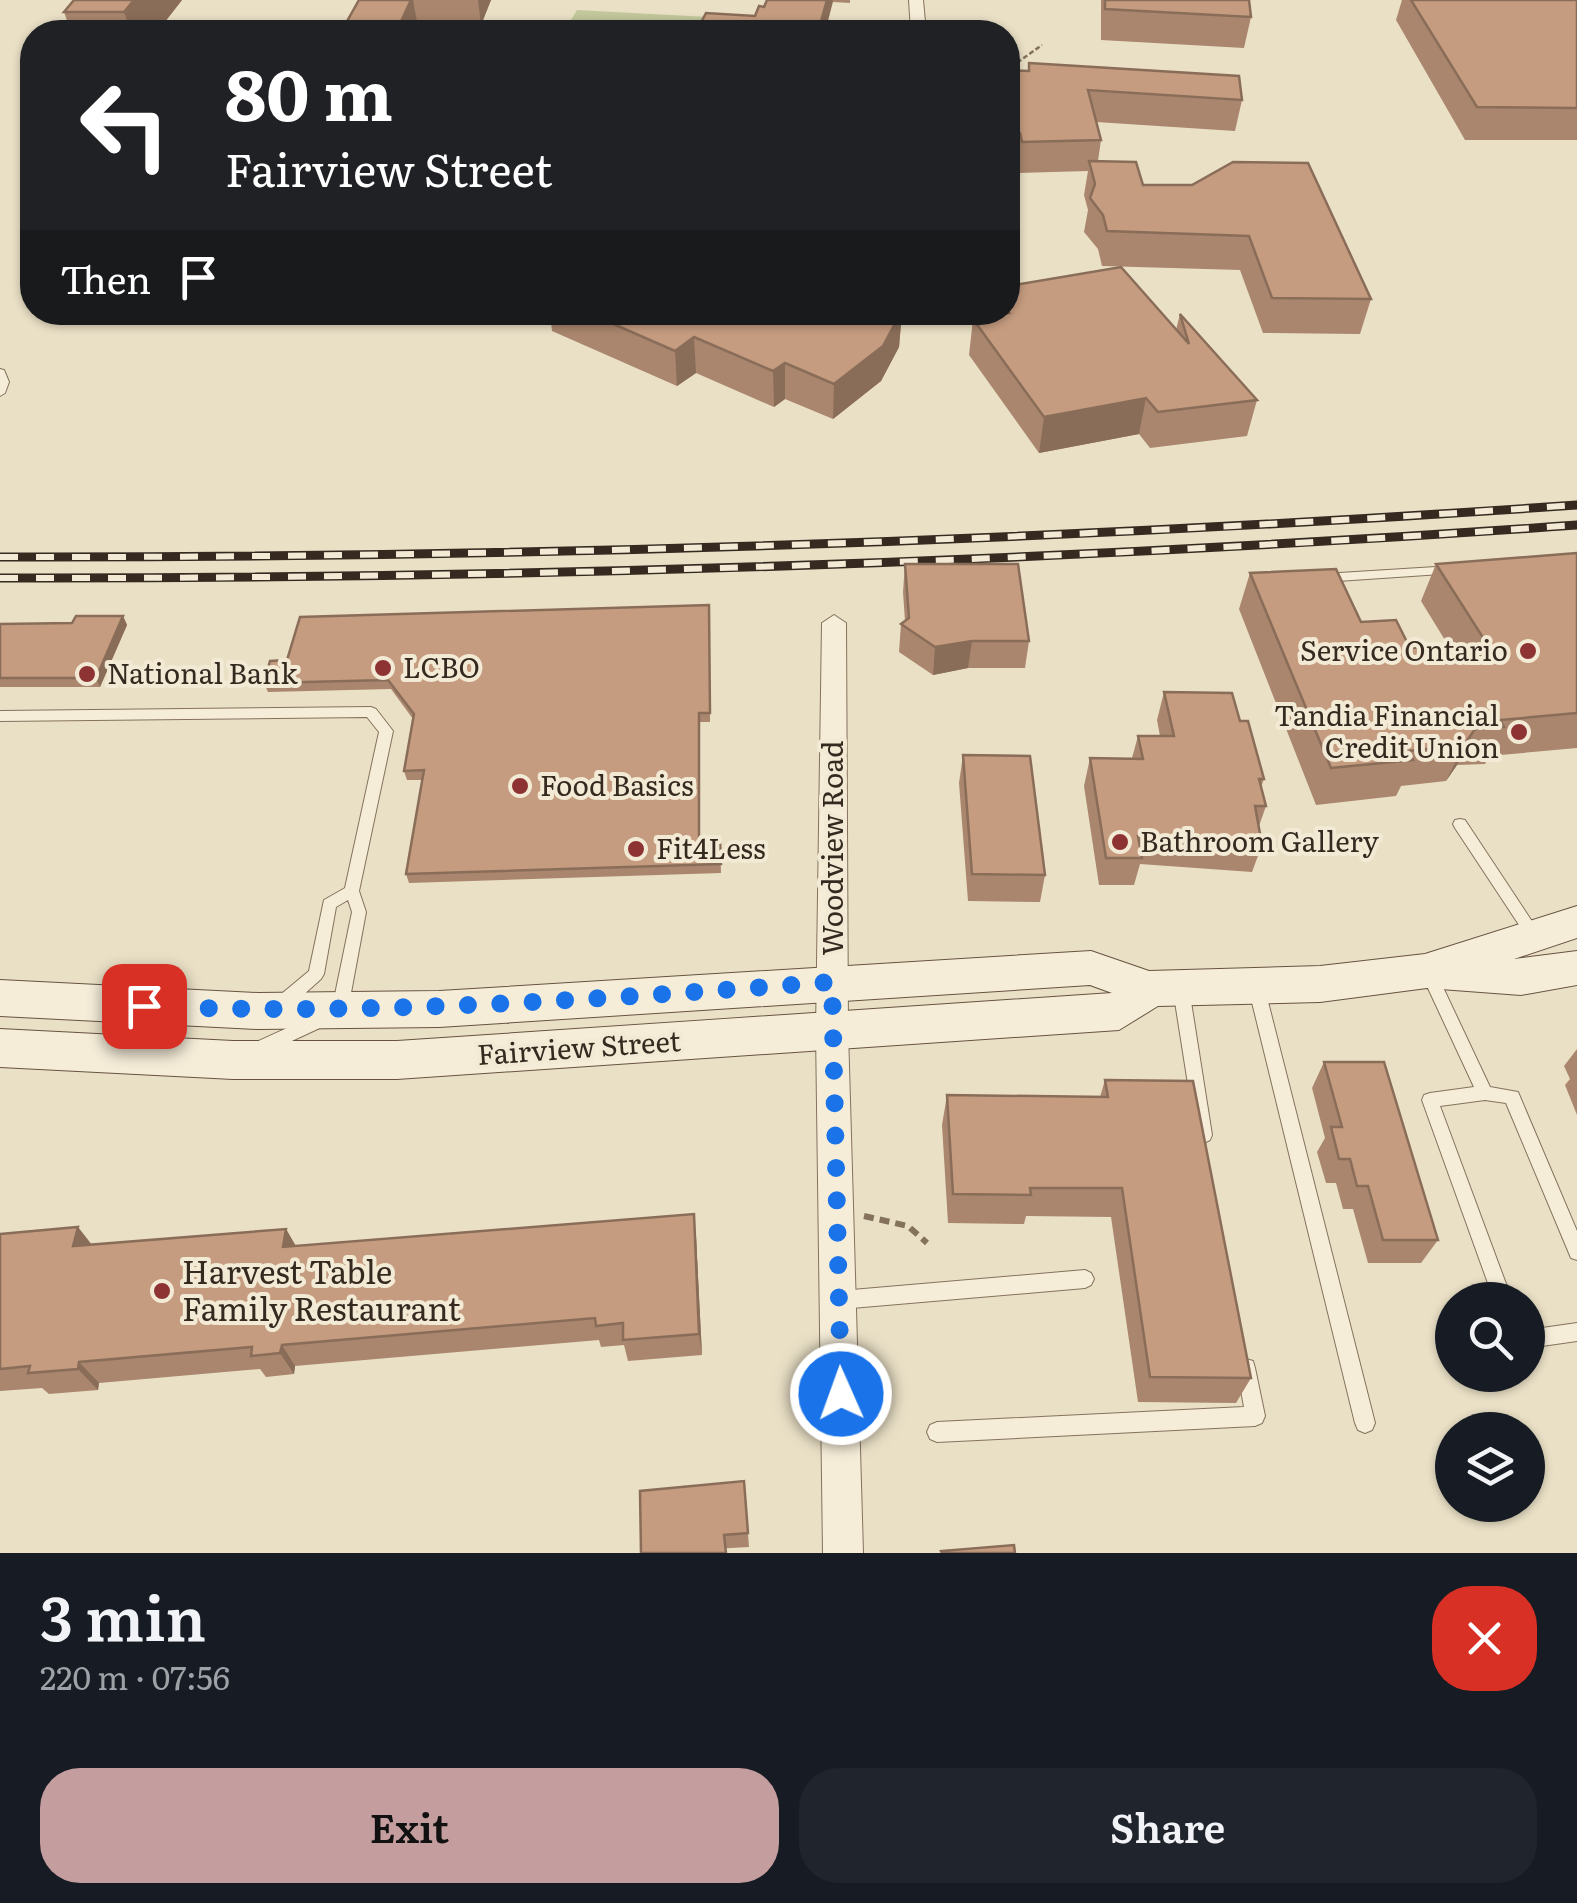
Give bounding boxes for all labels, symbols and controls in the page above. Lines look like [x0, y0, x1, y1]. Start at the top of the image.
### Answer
text: 80 m [225, 39, 393, 143]
icon: left [60, 60, 190, 190]
text: Fairview Street [225, 134, 552, 201]
text: Then [60, 249, 151, 306]
icon: arrive [171, 250, 226, 305]
place label: Service Ontario [1300, 628, 1508, 670]
marker: Service Ontario [1517, 640, 1539, 662]
place label: LCBO [403, 645, 480, 687]
place label: National Bank [107, 651, 298, 693]
marker: LCBO [372, 657, 394, 679]
marker: National Bank [76, 663, 98, 685]
place label: Tandia Financial Credit Union [1274, 693, 1499, 767]
marker: Tandia Financial Credit Union [1508, 721, 1530, 743]
street label: Woodview Road [810, 741, 852, 955]
place label: Food Basics [540, 763, 694, 805]
marker: Food Basics [509, 775, 531, 797]
place label: Bathroom Gallery [1140, 819, 1380, 861]
place label: Fit4Less [656, 826, 766, 868]
marker: Bathroom Gallery [1109, 831, 1131, 853]
marker: Fit4Less [625, 838, 647, 860]
pin [102, 964, 187, 1049]
icon: arrive [117, 979, 172, 1034]
street label: Fairview Street [476, 1018, 683, 1074]
place label: Harvest Table Family Restaurant [182, 1246, 461, 1331]
marker: Harvest Table Family Restaurant [151, 1280, 173, 1302]
map controls [1435, 1282, 1545, 1522]
button: search [1435, 1282, 1545, 1392]
position arrow [789, 1342, 893, 1446]
button: layers [1435, 1412, 1545, 1522]
text: 3 min [40, 1570, 206, 1659]
button: close [1432, 1586, 1537, 1691]
text: 220 m · 07:56 [40, 1652, 230, 1700]
button: Exit [40, 1768, 779, 1883]
button: Share [799, 1768, 1537, 1883]

